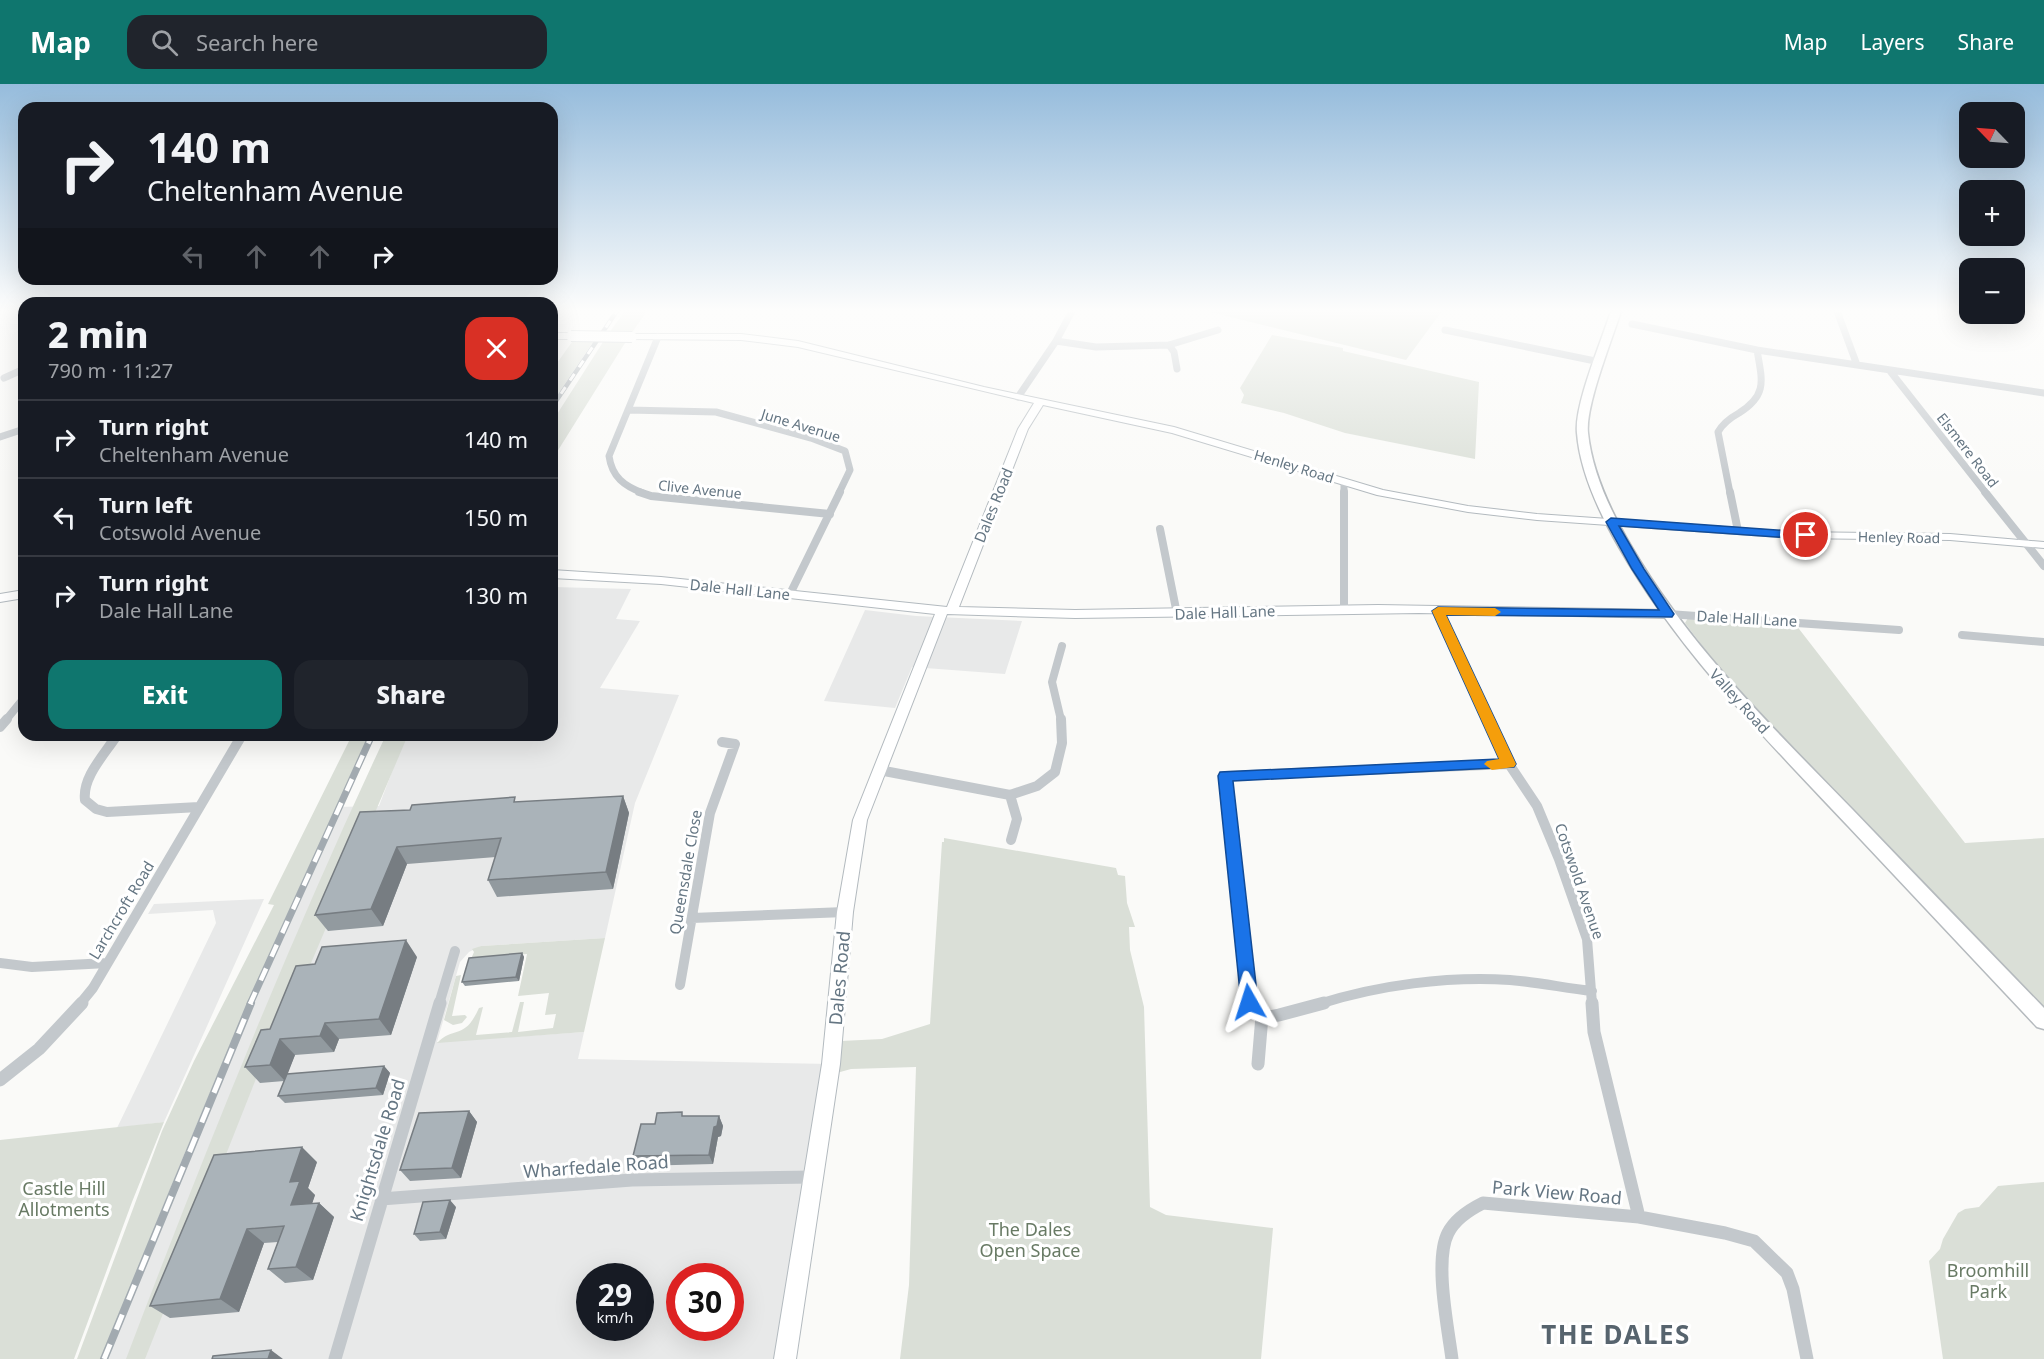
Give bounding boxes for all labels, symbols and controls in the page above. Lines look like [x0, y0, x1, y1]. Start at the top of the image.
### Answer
search box [127, 15, 547, 69]
text: Map [30, 23, 91, 61]
icon: search [148, 26, 181, 59]
text: Search here [196, 27, 318, 57]
text: Map [1784, 28, 1828, 56]
text: Layers [1861, 28, 1925, 56]
text: Share [1958, 28, 2014, 56]
north arrow [1959, 102, 2025, 168]
map controls [1959, 102, 2025, 324]
text: 140 m [147, 118, 271, 175]
icon: right [48, 126, 126, 204]
text: Cheltenham Avenue [147, 172, 404, 209]
button: + [1959, 180, 2025, 246]
icon: left [177, 240, 210, 273]
icon: ahead [240, 240, 273, 273]
icon: ahead [303, 240, 336, 273]
icon: right [366, 240, 399, 273]
button: − [1959, 258, 2025, 324]
text: 2 min [48, 310, 149, 359]
button: close [465, 317, 528, 380]
text: 790 m · 11:27 [48, 357, 173, 384]
street label: June Avenue [757, 403, 843, 446]
street label: Elsmere Road [1933, 409, 2003, 491]
text: Turn right [99, 411, 209, 441]
icon: right [48, 423, 81, 456]
text: 140 m [464, 424, 528, 454]
text: Cheltenham Avenue [99, 441, 289, 468]
street label: Henley Road [1252, 445, 1336, 487]
street label: Dales Road [969, 465, 1017, 545]
street label: Clive Avenue [657, 475, 743, 503]
text: Turn left [99, 489, 193, 519]
icon: left [48, 501, 81, 534]
text: 150 m [464, 502, 528, 532]
pin [1780, 509, 1831, 560]
icon: arrive [1789, 518, 1822, 551]
text: Cotswold Avenue [99, 519, 261, 546]
street label: Henley Road [1858, 527, 1940, 547]
text: Turn right [99, 567, 209, 597]
street label: Dale Hall Lane [689, 574, 791, 604]
icon: right [48, 579, 81, 612]
text: 130 m [464, 580, 528, 610]
text: Dale Hall Lane [99, 597, 233, 624]
street label: Dale Hall Lane [1174, 600, 1276, 624]
street label: Dale Hall Lane [1696, 605, 1798, 631]
button: Exit [48, 660, 282, 729]
button: Share [294, 660, 528, 729]
street label: Valley Road [1706, 664, 1774, 738]
street label: Queensdale Close [664, 808, 706, 936]
street label: Cotswold Avenue [1551, 820, 1609, 942]
street label: Larchcroft Road [84, 857, 158, 963]
street label: Dales Road [823, 930, 855, 1026]
position arrow [1217, 970, 1281, 1034]
street label: Knightsdale Road [344, 1076, 410, 1224]
street label: Wharfedale Road [523, 1149, 669, 1183]
street label: Park View Road [1491, 1174, 1623, 1210]
park label: Castle Hill Allotments [18, 1176, 110, 1221]
park label: The Dales Open Space [980, 1217, 1080, 1262]
park label: Broomhill Park [1947, 1258, 2029, 1303]
speed limit sign: 30 [666, 1263, 744, 1341]
text: 29 [598, 1274, 632, 1315]
text: km/h [597, 1307, 633, 1327]
district label: THE DALES [1541, 1316, 1691, 1352]

